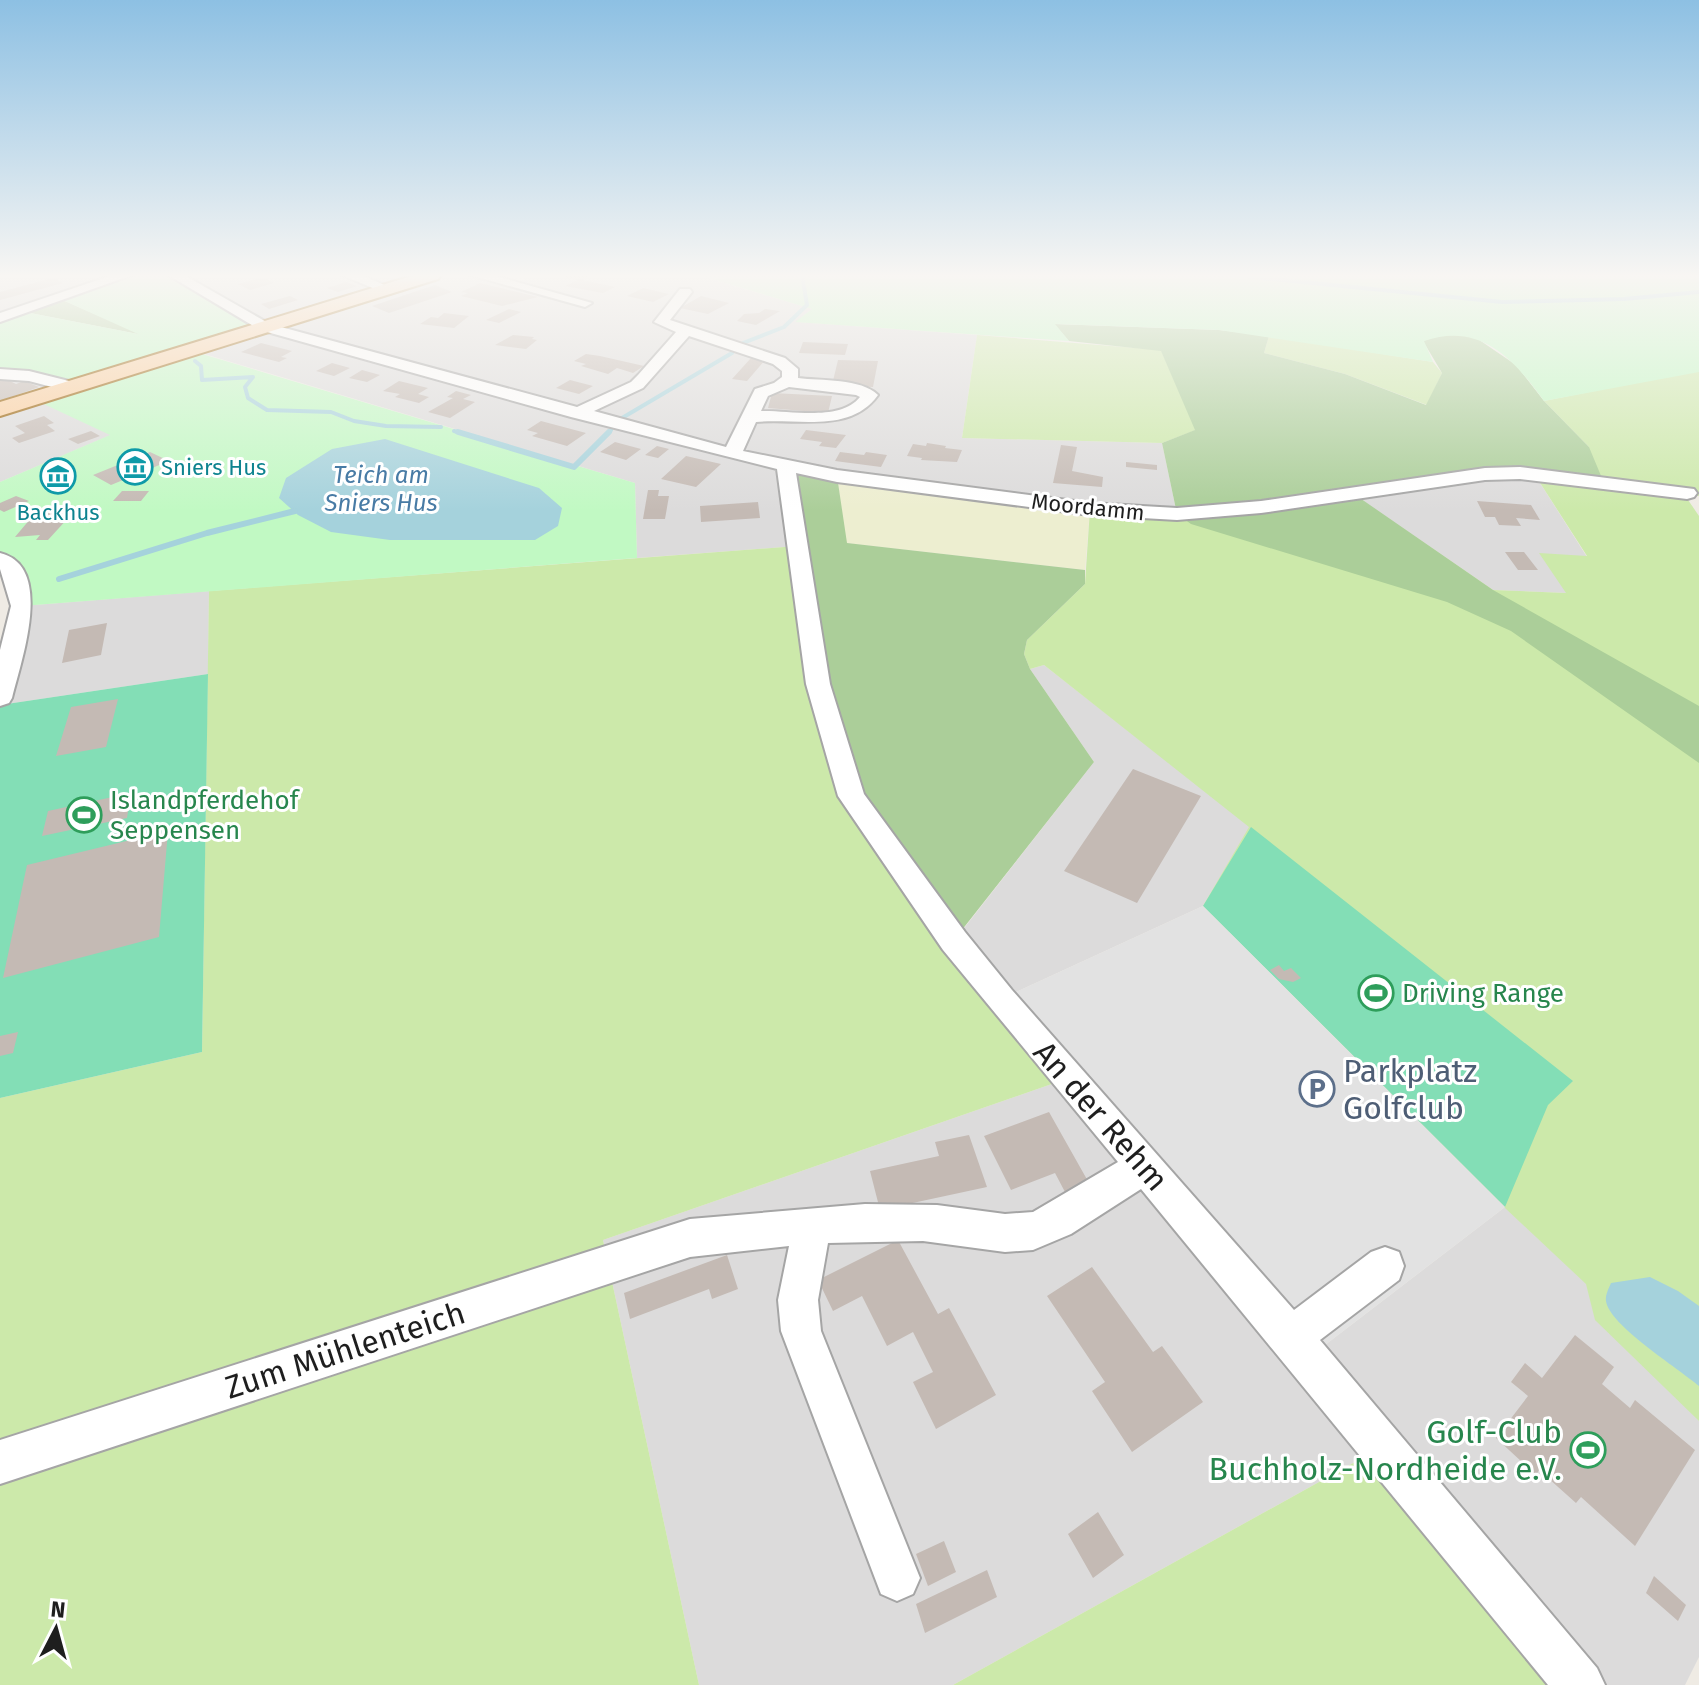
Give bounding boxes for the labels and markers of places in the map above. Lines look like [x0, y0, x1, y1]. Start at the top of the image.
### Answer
museum icon: Sniers Hus [116, 448, 154, 486]
place label: Sniers Hus [161, 454, 266, 481]
museum icon: Backhus [39, 457, 77, 495]
place label: Backhus [16, 499, 100, 526]
place label: Islandpferdehof Seppensen [110, 785, 301, 846]
sports icon: Islandpferdehof Seppensen [65, 796, 103, 834]
sports icon: Driving Range [1357, 974, 1395, 1012]
place label: Driving Range [1402, 978, 1564, 1009]
place label: Parkplatz Golfclub [1343, 1052, 1477, 1127]
parking icon: Parkplatz Golfclub [1298, 1070, 1336, 1108]
place label: Golf-Club Buchholz-Nordheide e.V. [1209, 1413, 1562, 1488]
sports icon: Golf-Club Buchholz-Nordheide e.V. [1569, 1431, 1607, 1469]

